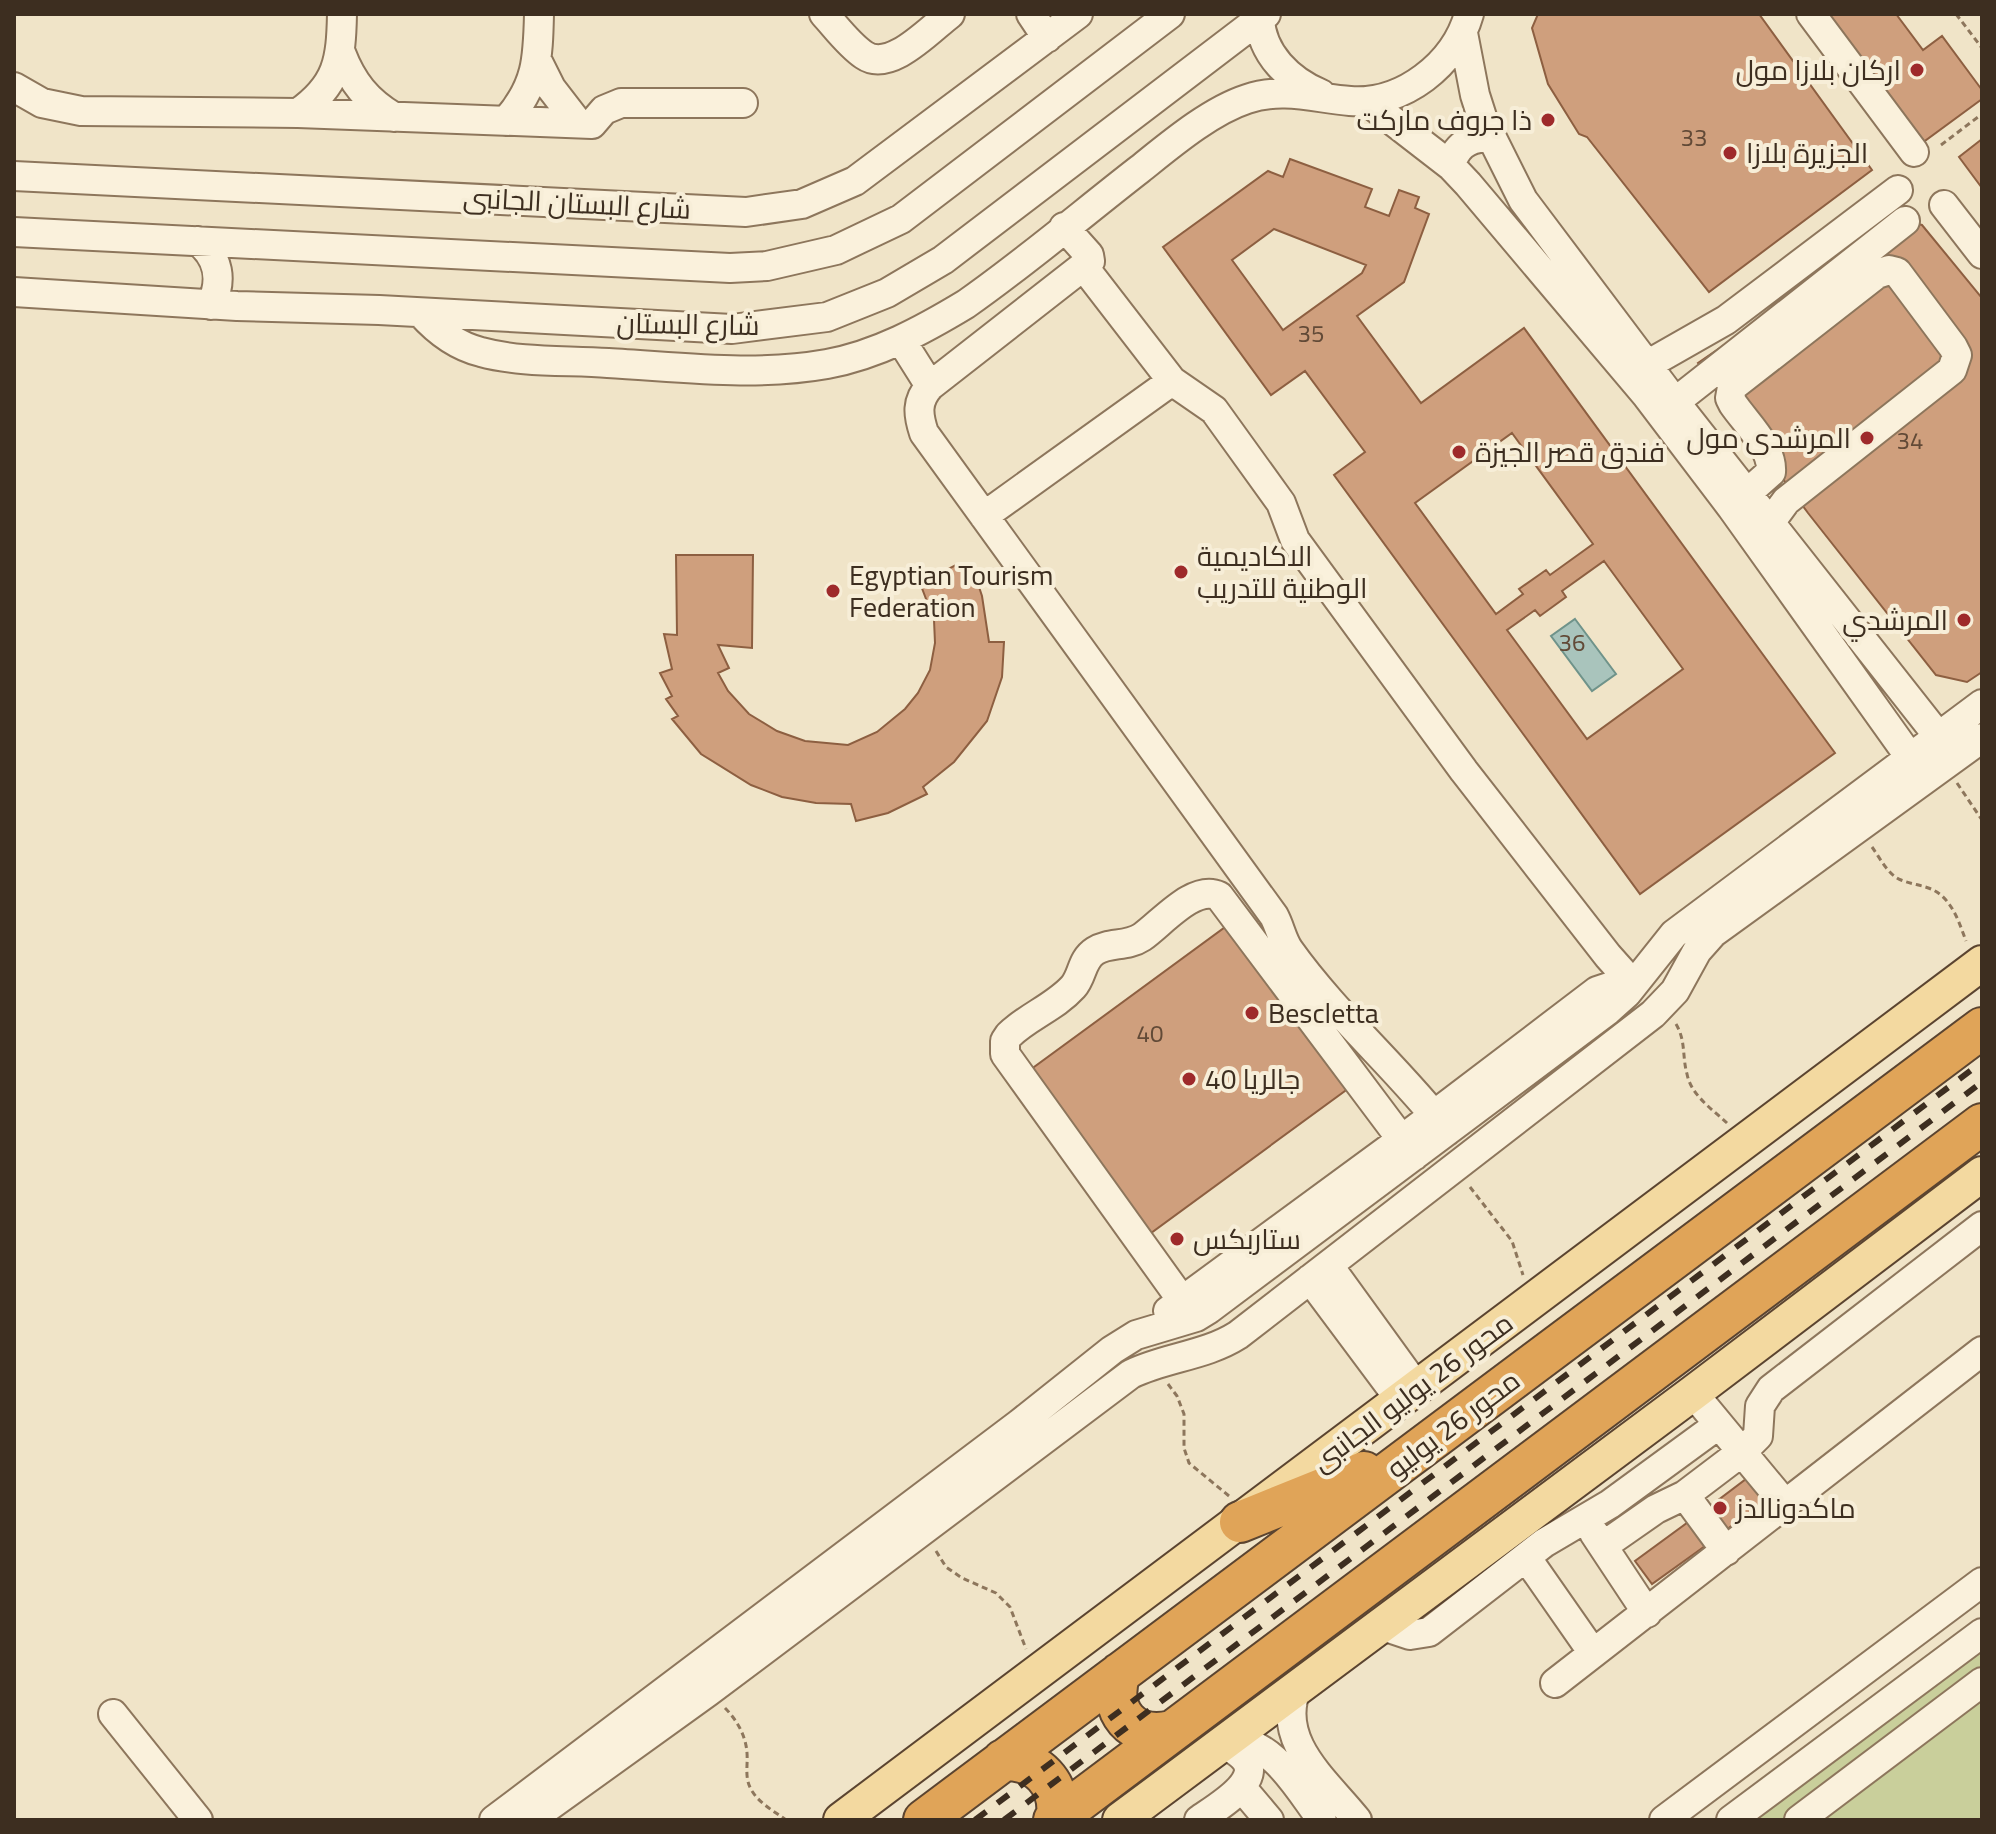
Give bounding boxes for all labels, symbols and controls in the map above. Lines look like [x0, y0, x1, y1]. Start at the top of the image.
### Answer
place label: اركان بلازا مول [1735, 44, 1901, 96]
marker: اركان بلازا مول [1908, 61, 1926, 79]
place label: ذا جروف ماركت [1357, 94, 1532, 146]
marker: ذا جروف ماركت [1539, 111, 1557, 129]
house number: 33 [1681, 115, 1707, 160]
place label: الجزيرة بلازا [1746, 127, 1868, 179]
marker: الجزيرة بلازا [1721, 144, 1739, 162]
street label: شارع البستان الجانبى [462, 171, 692, 235]
street label: شارع البستان [616, 297, 760, 351]
house number: 35 [1298, 311, 1324, 356]
place label: المرشدى مول [1686, 412, 1851, 464]
house number: 34 [1897, 418, 1923, 463]
place label: فندق قصر الجيزة [1475, 426, 1665, 478]
marker: المرشدى مول [1858, 429, 1876, 447]
marker: فندق قصر الجيزة [1450, 443, 1468, 461]
place label: الاكاديمية الوطنية للتدريب [1197, 530, 1368, 614]
place label: Egyptian Tourism Federation [849, 549, 1053, 633]
marker: الاكاديمية الوطنية للتدريب [1172, 563, 1190, 581]
marker: Egyptian Tourism Federation [824, 582, 842, 600]
place label: المرشدي [1842, 594, 1948, 646]
marker: المرشدي [1955, 611, 1973, 629]
house number: 36 [1559, 620, 1585, 665]
place label: Bescletta [1268, 987, 1379, 1039]
marker: Bescletta [1243, 1004, 1261, 1022]
house number: 40 [1137, 1011, 1163, 1056]
place label: جالريا 40 [1205, 1053, 1300, 1105]
marker: جالريا 40 [1180, 1070, 1198, 1088]
place label: ستاربكس [1193, 1213, 1301, 1265]
marker: ستاربكس [1168, 1230, 1186, 1248]
street label: محور 26 يوليو الجانبى [1305, 1305, 1519, 1479]
street label: محور 26 يوليو [1380, 1363, 1526, 1485]
place label: ماكدونالدز [1734, 1482, 1856, 1534]
marker: ماكدونالدز [1711, 1499, 1729, 1517]

